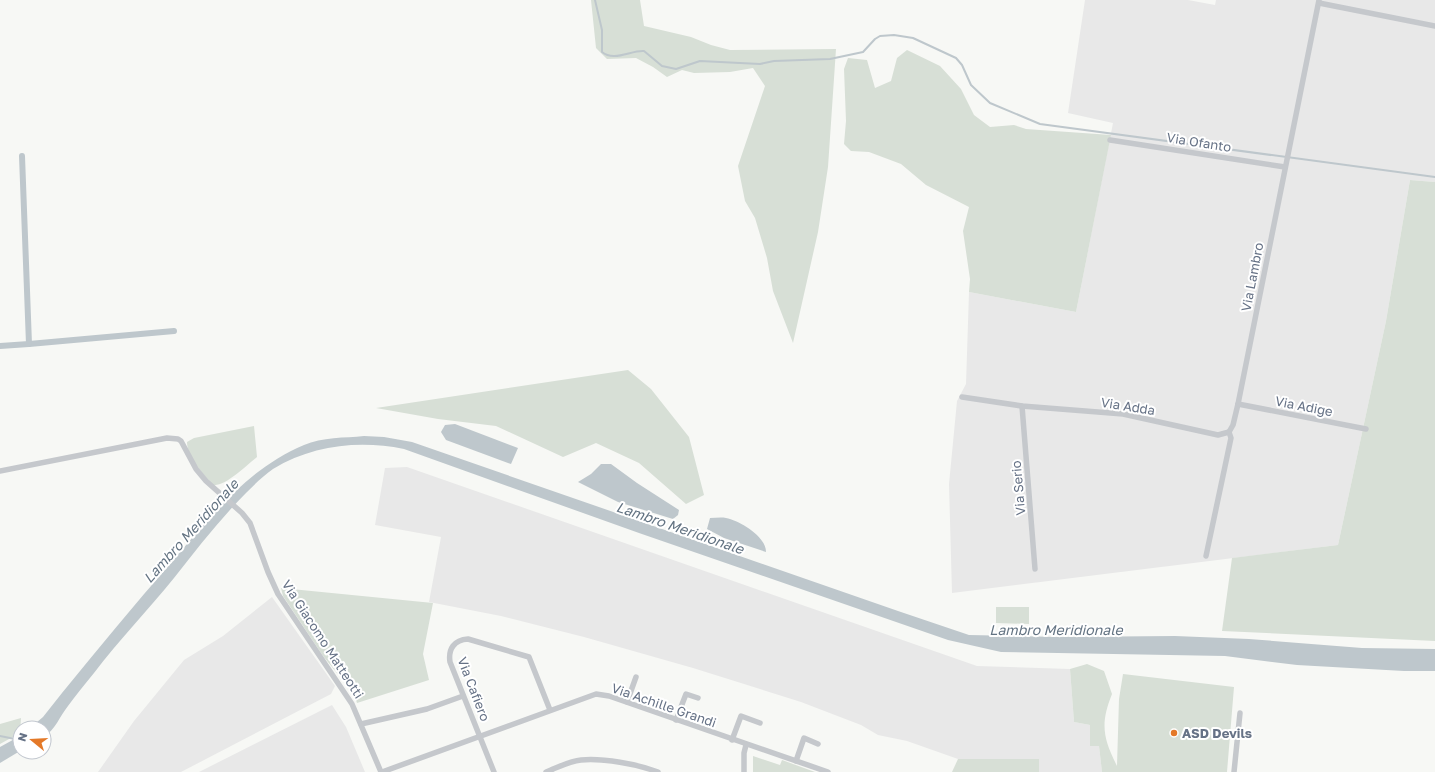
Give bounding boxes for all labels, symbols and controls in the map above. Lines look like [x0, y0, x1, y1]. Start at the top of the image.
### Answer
street label: Via Ofanto [1166, 129, 1233, 155]
street label: Via Lambro [1237, 241, 1267, 313]
street label: Via Adige [1274, 393, 1334, 419]
street label: Via Adda [1100, 394, 1156, 418]
street label: Via Serio [1008, 460, 1028, 516]
water label: Lambro Meridionale [140, 475, 242, 586]
water label: Lambro Meridionale [614, 498, 747, 558]
street label: Via Giacomo Matteotti [279, 577, 367, 701]
water label: Lambro Meridionale [989, 621, 1124, 638]
street label: Via Cafiero [454, 655, 494, 724]
street label: Via Achille Grandi [609, 680, 719, 730]
north arrow [12, 720, 52, 760]
place label: ASD Devils [1182, 725, 1252, 741]
marker: ASD Devils [1169, 728, 1179, 738]
text: N [15, 731, 29, 743]

